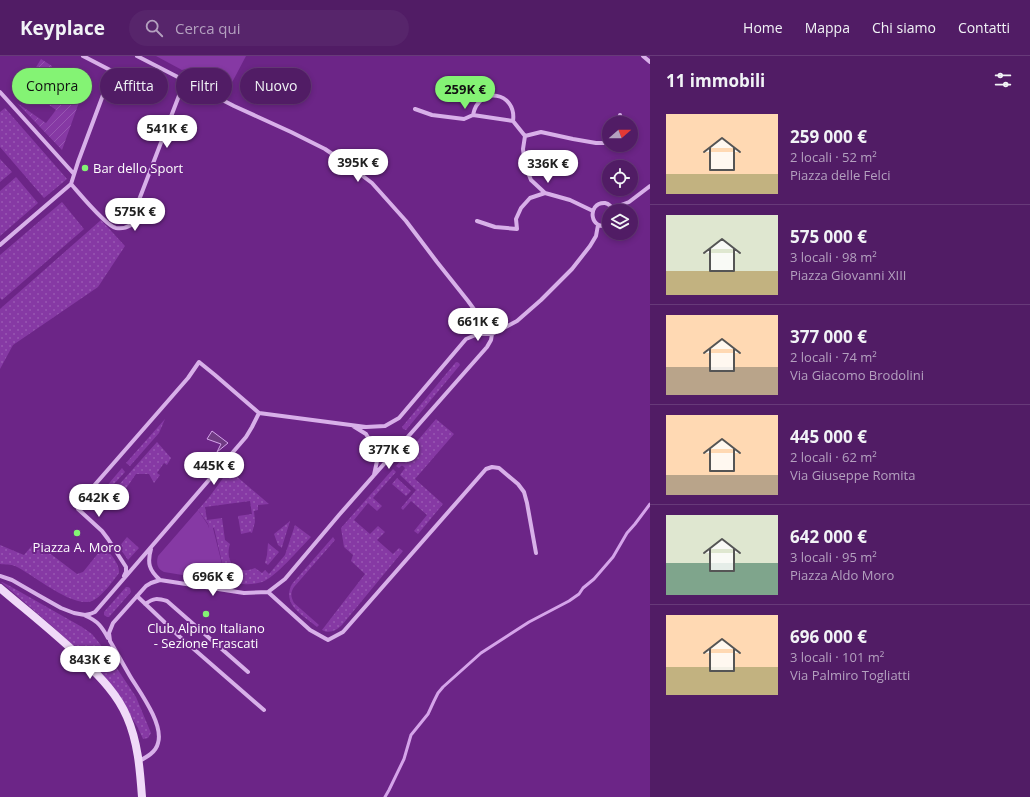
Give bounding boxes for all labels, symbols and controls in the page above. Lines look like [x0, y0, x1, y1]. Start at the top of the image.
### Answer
search box [129, 10, 409, 46]
text: Keyplace [20, 15, 105, 41]
icon: search [143, 17, 165, 39]
text: Cerca qui [175, 18, 241, 38]
text: Home [743, 18, 783, 37]
text: Mappa [805, 18, 850, 37]
text: Chi siamo [872, 18, 936, 37]
text: Contatti [958, 18, 1010, 37]
chip: Compra [12, 68, 92, 104]
chip: Affitta [100, 68, 168, 104]
chip: Filtri [176, 68, 232, 104]
chip: Nuovo [240, 68, 311, 104]
text: 11 immobili [666, 69, 765, 92]
icon: filters [992, 69, 1014, 91]
pin: 259K € [432, 76, 498, 110]
text: 259K € [444, 80, 486, 98]
pin: 541K € [134, 115, 200, 149]
north arrow [602, 116, 638, 152]
map controls [602, 116, 638, 240]
text: 541K € [146, 119, 188, 137]
text: 259 000 € [790, 125, 867, 148]
icon: home [698, 130, 746, 178]
text: 2 locali · 52 m² [790, 148, 877, 166]
pin: 395K € [325, 149, 391, 183]
pin: 336K € [515, 150, 581, 184]
text: 395K € [337, 153, 379, 171]
text: 336K € [527, 154, 569, 172]
place label: Bar dello Sport [93, 159, 184, 177]
button: locate [602, 160, 638, 196]
marker: Bar dello Sport [80, 163, 90, 173]
text: Piazza delle Felci [790, 166, 890, 184]
pin: 575K € [102, 198, 168, 232]
text: 575K € [114, 202, 156, 220]
button: layers [602, 204, 638, 240]
text: 575 000 € [790, 225, 867, 248]
icon: home [698, 231, 746, 279]
text: 3 locali · 98 m² [790, 248, 877, 266]
text: Piazza Giovanni XIII [790, 266, 906, 284]
pin: 661K € [445, 308, 511, 342]
text: 661K € [457, 312, 499, 330]
text: 377 000 € [790, 325, 867, 348]
icon: home [698, 331, 746, 379]
text: 2 locali · 74 m² [790, 348, 877, 366]
text: Via Giacomo Brodolini [790, 366, 924, 384]
text: 445 000 € [790, 425, 867, 448]
icon: home [698, 431, 746, 479]
pin: 377K € [356, 436, 422, 470]
text: 377K € [368, 440, 410, 458]
text: 2 locali · 62 m² [790, 448, 877, 466]
pin: 445K € [181, 452, 247, 486]
text: 445K € [193, 456, 235, 474]
text: Via Giuseppe Romita [790, 466, 915, 484]
pin: 642K € [66, 484, 132, 518]
text: 642K € [78, 488, 120, 506]
text: 642 000 € [790, 525, 867, 548]
marker: Piazza A. Moro [72, 528, 82, 538]
icon: home [698, 531, 746, 579]
place label: Piazza A. Moro [33, 538, 122, 556]
text: 3 locali · 95 m² [790, 548, 877, 566]
pin: 696K € [180, 563, 246, 597]
text: Piazza Aldo Moro [790, 566, 894, 584]
text: 696K € [192, 567, 234, 585]
marker: Club Alpino Italiano - Sezione Frascati [201, 609, 211, 619]
place label: Club Alpino Italiano - Sezione Frascati [147, 619, 265, 652]
text: 696 000 € [790, 625, 867, 648]
icon: home [698, 631, 746, 679]
pin: 843K € [57, 646, 123, 680]
text: 3 locali · 101 m² [790, 648, 884, 666]
text: 843K € [69, 650, 111, 668]
text: Via Palmiro Togliatti [790, 666, 910, 684]

